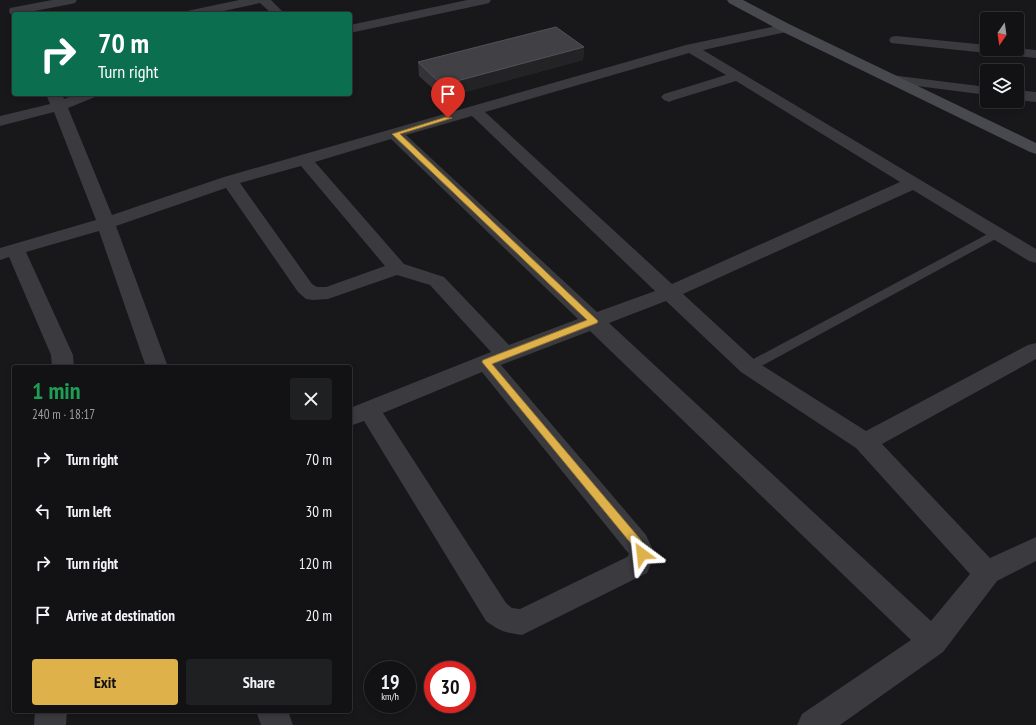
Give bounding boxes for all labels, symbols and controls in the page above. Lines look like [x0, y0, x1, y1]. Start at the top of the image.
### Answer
north arrow [980, 12, 1024, 56]
map controls [980, 12, 1024, 108]
text: 70 m [98, 24, 149, 61]
icon: right [32, 28, 84, 80]
text: Turn right [98, 60, 158, 83]
button: layers [980, 64, 1024, 108]
pin [431, 77, 465, 118]
icon: arrive [437, 83, 459, 105]
text: 1 min [32, 375, 80, 406]
button: close [290, 378, 332, 420]
text: 240 m · 18:17 [32, 406, 95, 423]
icon: right [32, 448, 54, 470]
text: Turn right [66, 450, 118, 469]
text: 70 m [306, 450, 332, 469]
icon: left [32, 500, 54, 522]
text: Turn left [66, 502, 111, 521]
text: 30 m [306, 502, 332, 521]
position arrow [621, 533, 663, 575]
icon: right [32, 552, 54, 574]
text: Turn right [66, 554, 118, 573]
text: 120 m [299, 554, 332, 573]
icon: arrive [32, 604, 54, 626]
text: Arrive at destination [66, 606, 175, 625]
text: 20 m [306, 606, 332, 625]
button: Exit [32, 659, 178, 705]
button: Share [186, 659, 332, 705]
speed limit sign: 30 [424, 661, 476, 713]
text: 19 [380, 669, 400, 695]
text: km/h [381, 690, 399, 703]

